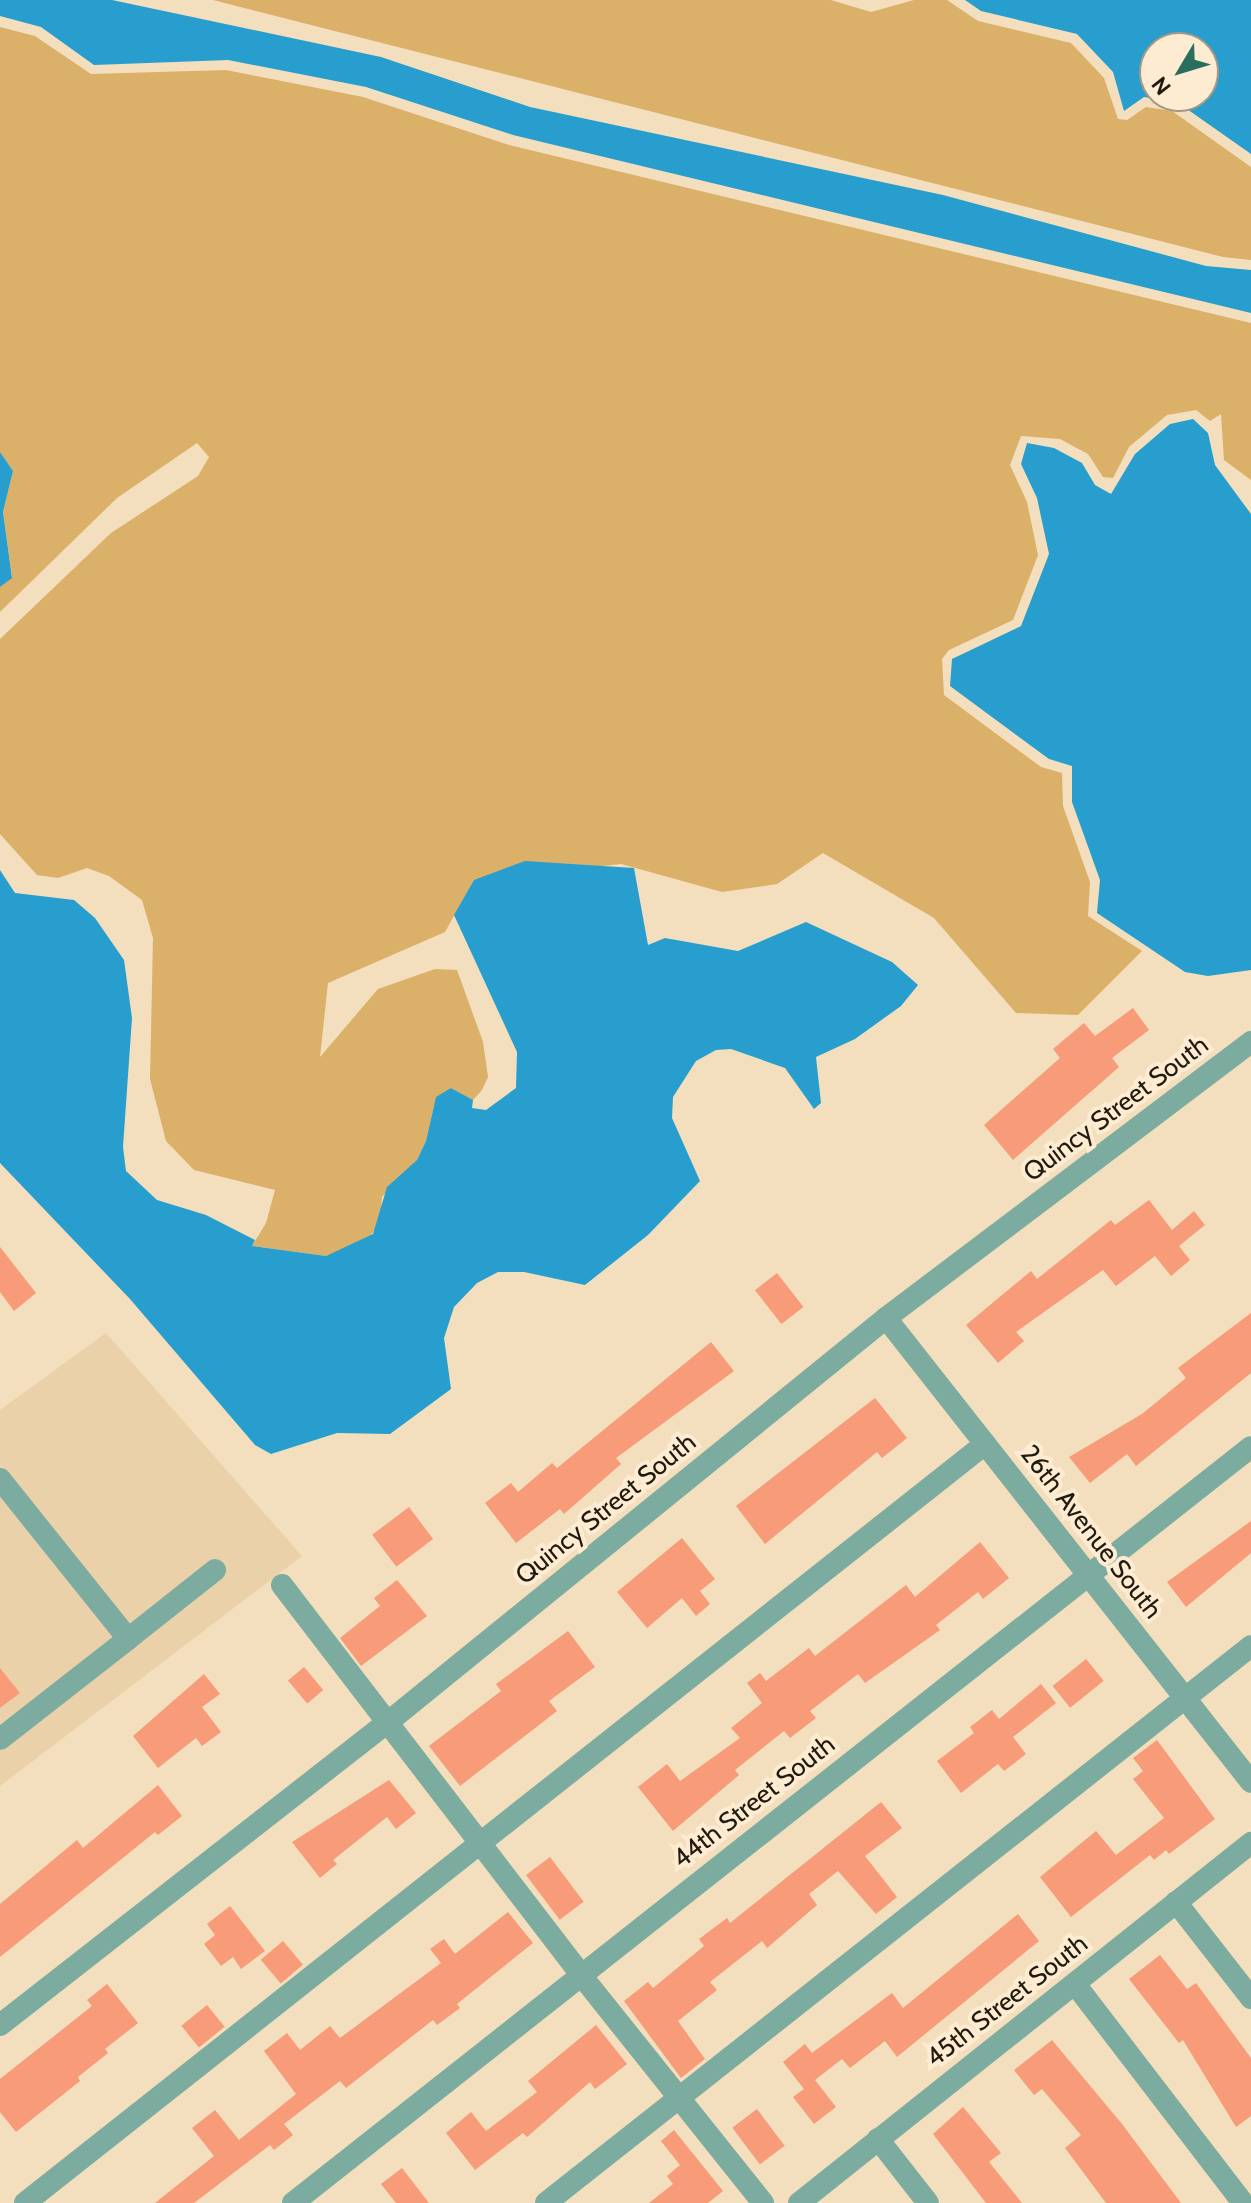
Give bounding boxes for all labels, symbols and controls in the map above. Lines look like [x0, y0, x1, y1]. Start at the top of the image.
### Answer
north arrow [1139, 32, 1219, 112]
text: N [1146, 71, 1177, 100]
street label: Quincy Street South [1018, 1029, 1214, 1189]
street label: Quincy Street South [510, 1427, 702, 1591]
street label: 26th Avenue South [1014, 1439, 1168, 1625]
street label: 44th Street South [667, 1729, 841, 1875]
street label: 45th Street South [920, 1928, 1094, 2074]

